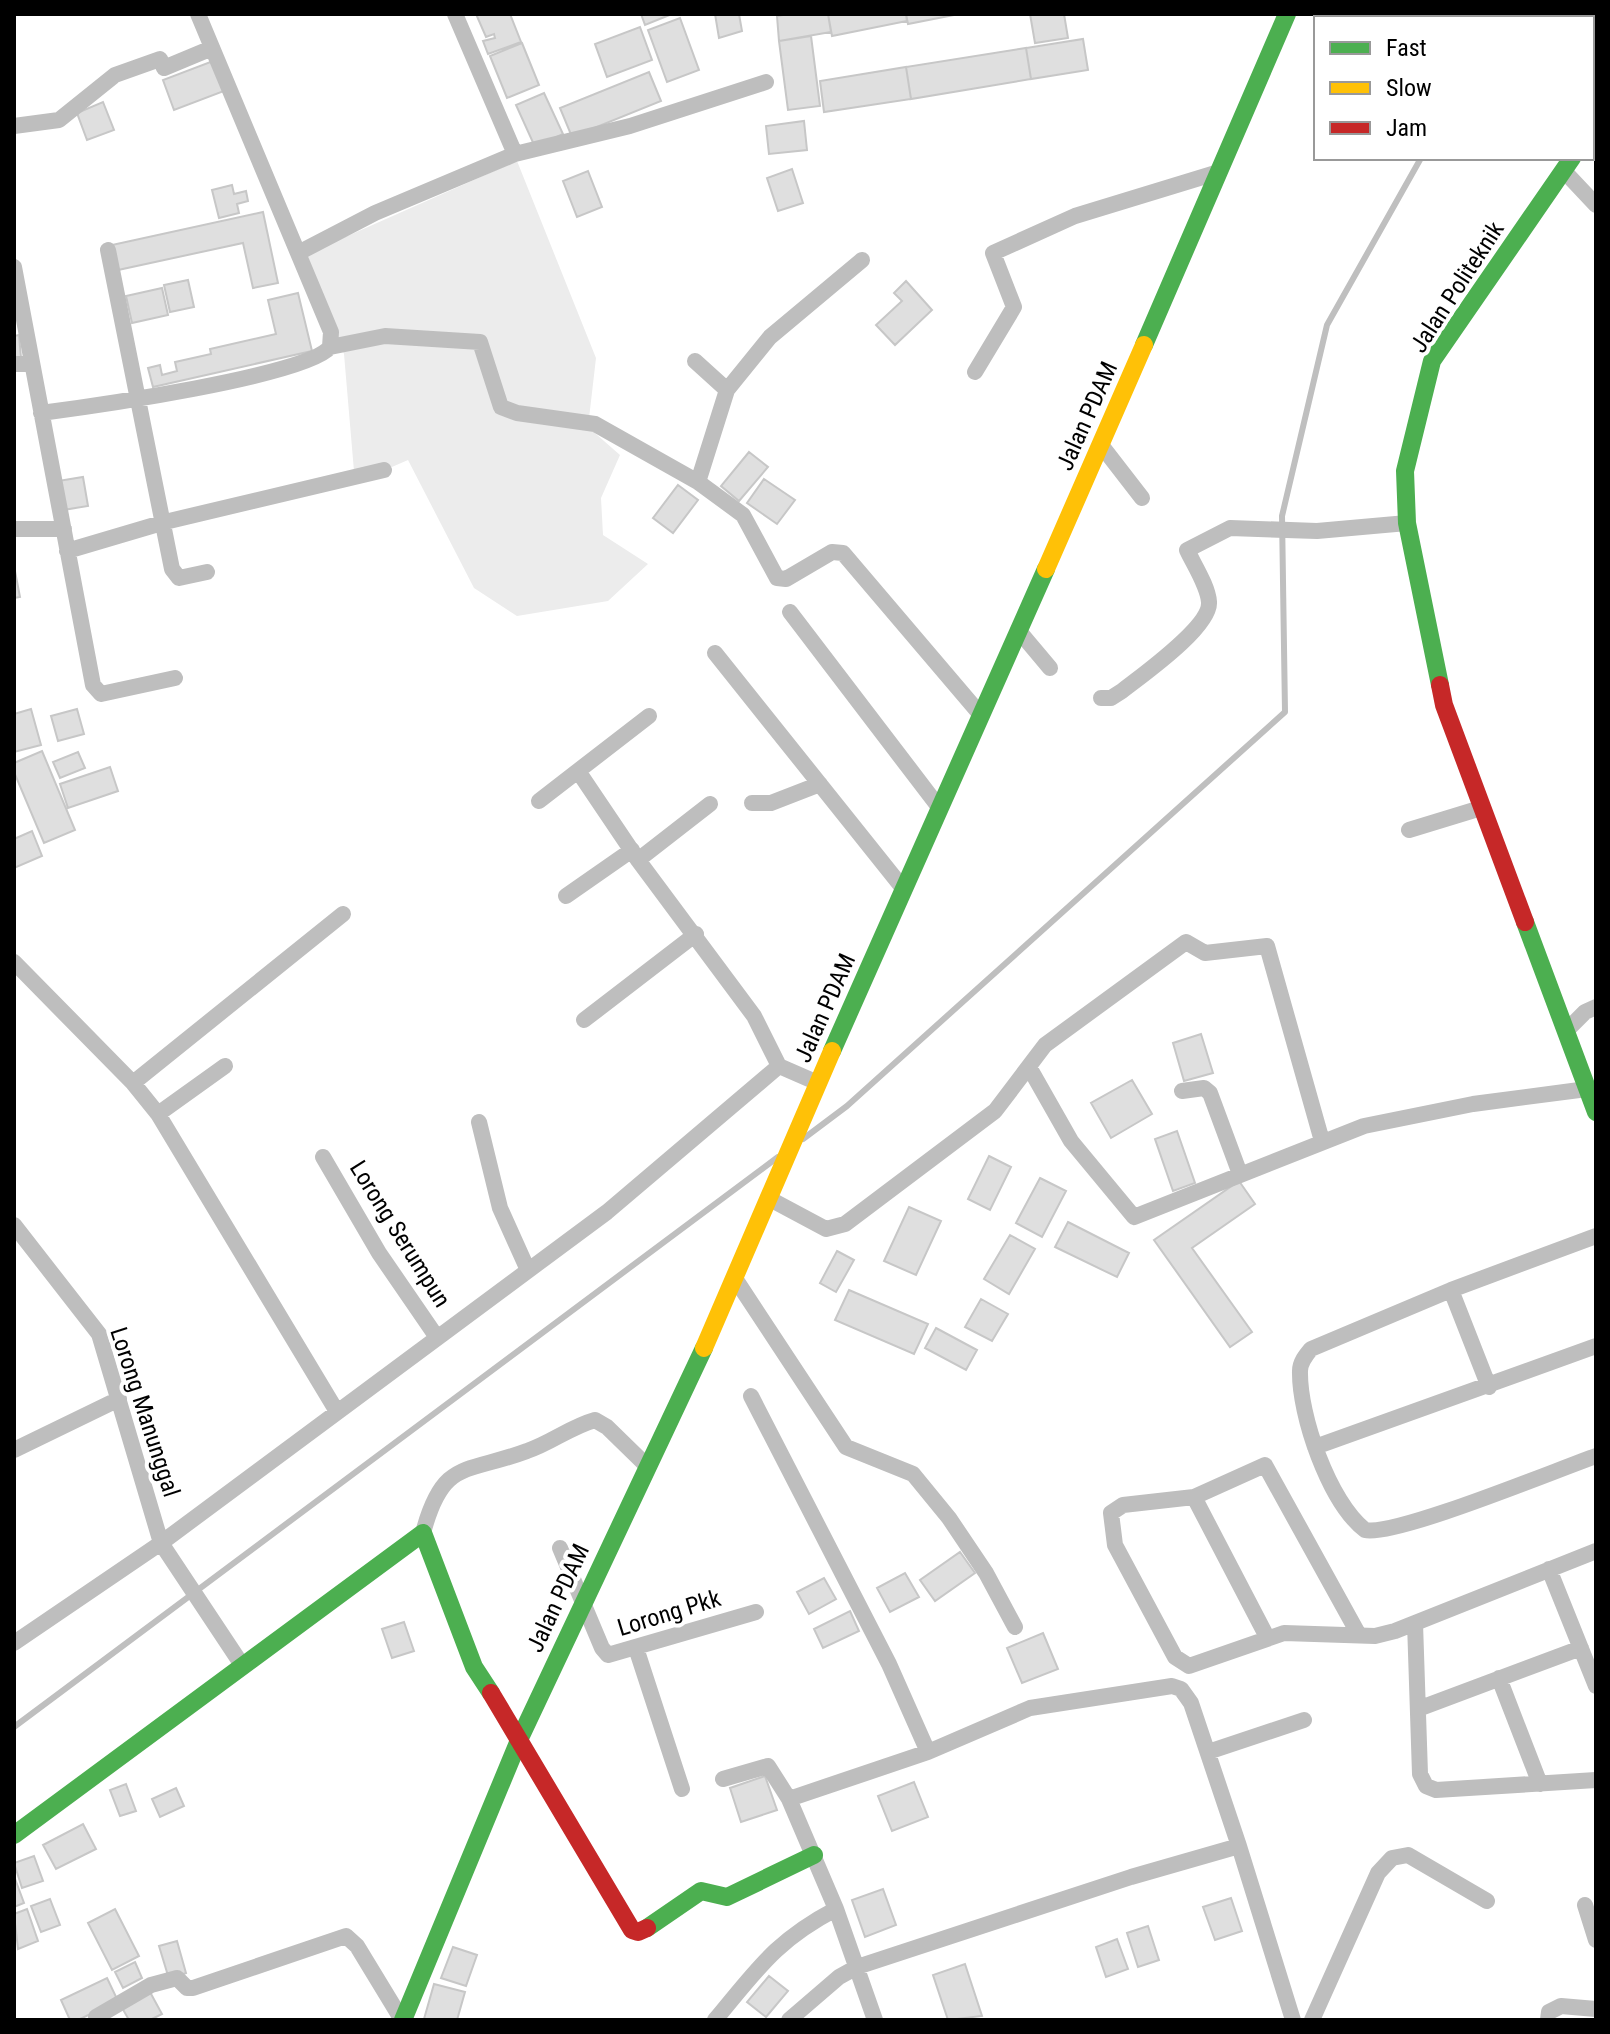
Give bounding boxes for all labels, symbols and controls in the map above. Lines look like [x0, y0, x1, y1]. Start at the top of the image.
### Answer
legend [1314, 16, 1594, 160]
text: Fast [1386, 34, 1427, 62]
text: Slow [1386, 74, 1432, 102]
text: Jam [1386, 114, 1427, 142]
street label: Jalan Politeknik [1404, 216, 1510, 358]
street label: Jalan PDAM [1051, 357, 1123, 475]
street label: Jalan PDAM [789, 949, 861, 1067]
street label: Lorong Serumpun [344, 1156, 456, 1312]
street label: Lorong Manunggal [104, 1324, 186, 1500]
street label: Jalan PDAM [521, 1540, 595, 1656]
street label: Lorong Pkk [614, 1584, 724, 1642]

